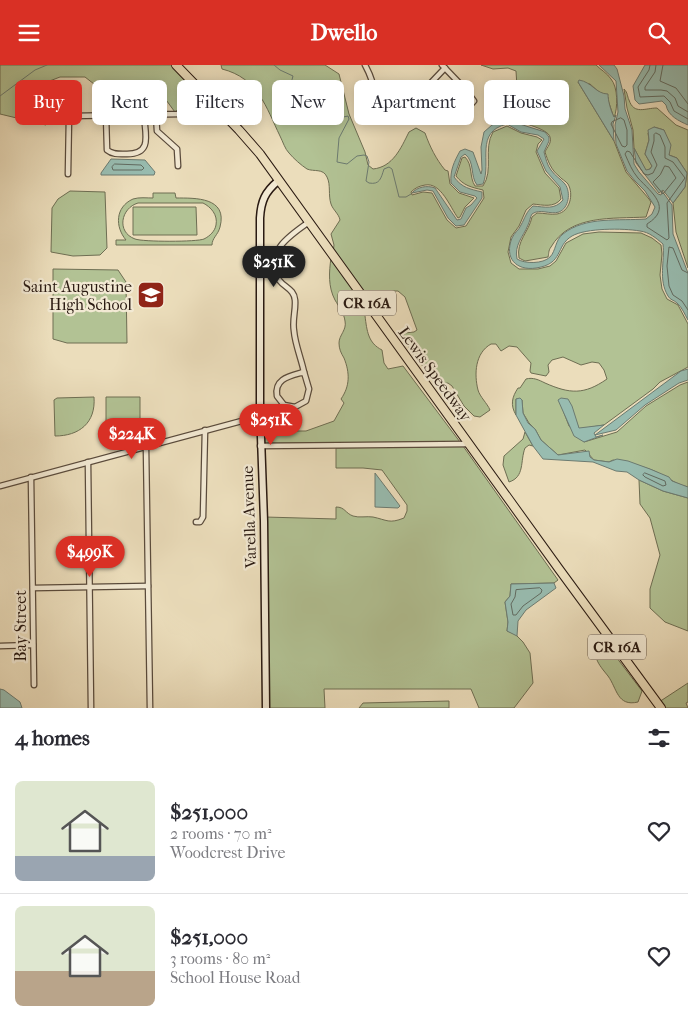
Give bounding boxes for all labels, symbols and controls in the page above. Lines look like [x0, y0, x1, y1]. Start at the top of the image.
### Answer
icon: menu [15, 19, 43, 47]
icon: search [645, 19, 673, 47]
text: Dwello [311, 20, 377, 46]
chip: Buy [15, 80, 82, 125]
chip: Rent [92, 80, 167, 125]
chip: Filters [177, 80, 262, 125]
chip: New [272, 80, 344, 125]
chip: Apartment [354, 80, 474, 125]
chip: House [484, 80, 569, 125]
pin: $251K [239, 245, 309, 288]
text: $251K [253, 252, 295, 271]
place label: Saint Augustine High School [23, 277, 133, 314]
school or university icon: Saint Augustine High School [136, 280, 166, 310]
road number: CR 16A [338, 291, 396, 315]
street label: Lewis Speedway [394, 323, 476, 425]
pin: $251K [236, 403, 306, 446]
text: $251K [250, 410, 292, 429]
pin: $224K [97, 417, 167, 460]
text: $224K [109, 424, 155, 443]
street label: Varella Avenue [238, 465, 260, 570]
pin: $499K [55, 535, 125, 578]
text: $499K [67, 542, 113, 561]
street label: Bay Street [11, 590, 30, 662]
road number: CR 16A [588, 635, 646, 659]
icon: filters [645, 724, 673, 752]
text: 4 homes [15, 726, 90, 750]
text: $251,000 [170, 800, 248, 824]
icon: home [55, 801, 115, 861]
icon: heart [645, 817, 673, 845]
text: 2 rooms · 70 m² [170, 824, 272, 843]
text: Woodcrest Drive [170, 843, 285, 862]
text: $251,000 [170, 925, 248, 949]
icon: home [55, 926, 115, 986]
icon: heart [645, 942, 673, 970]
text: 3 rooms · 80 m² [170, 949, 270, 968]
text: School House Road [170, 968, 300, 987]

